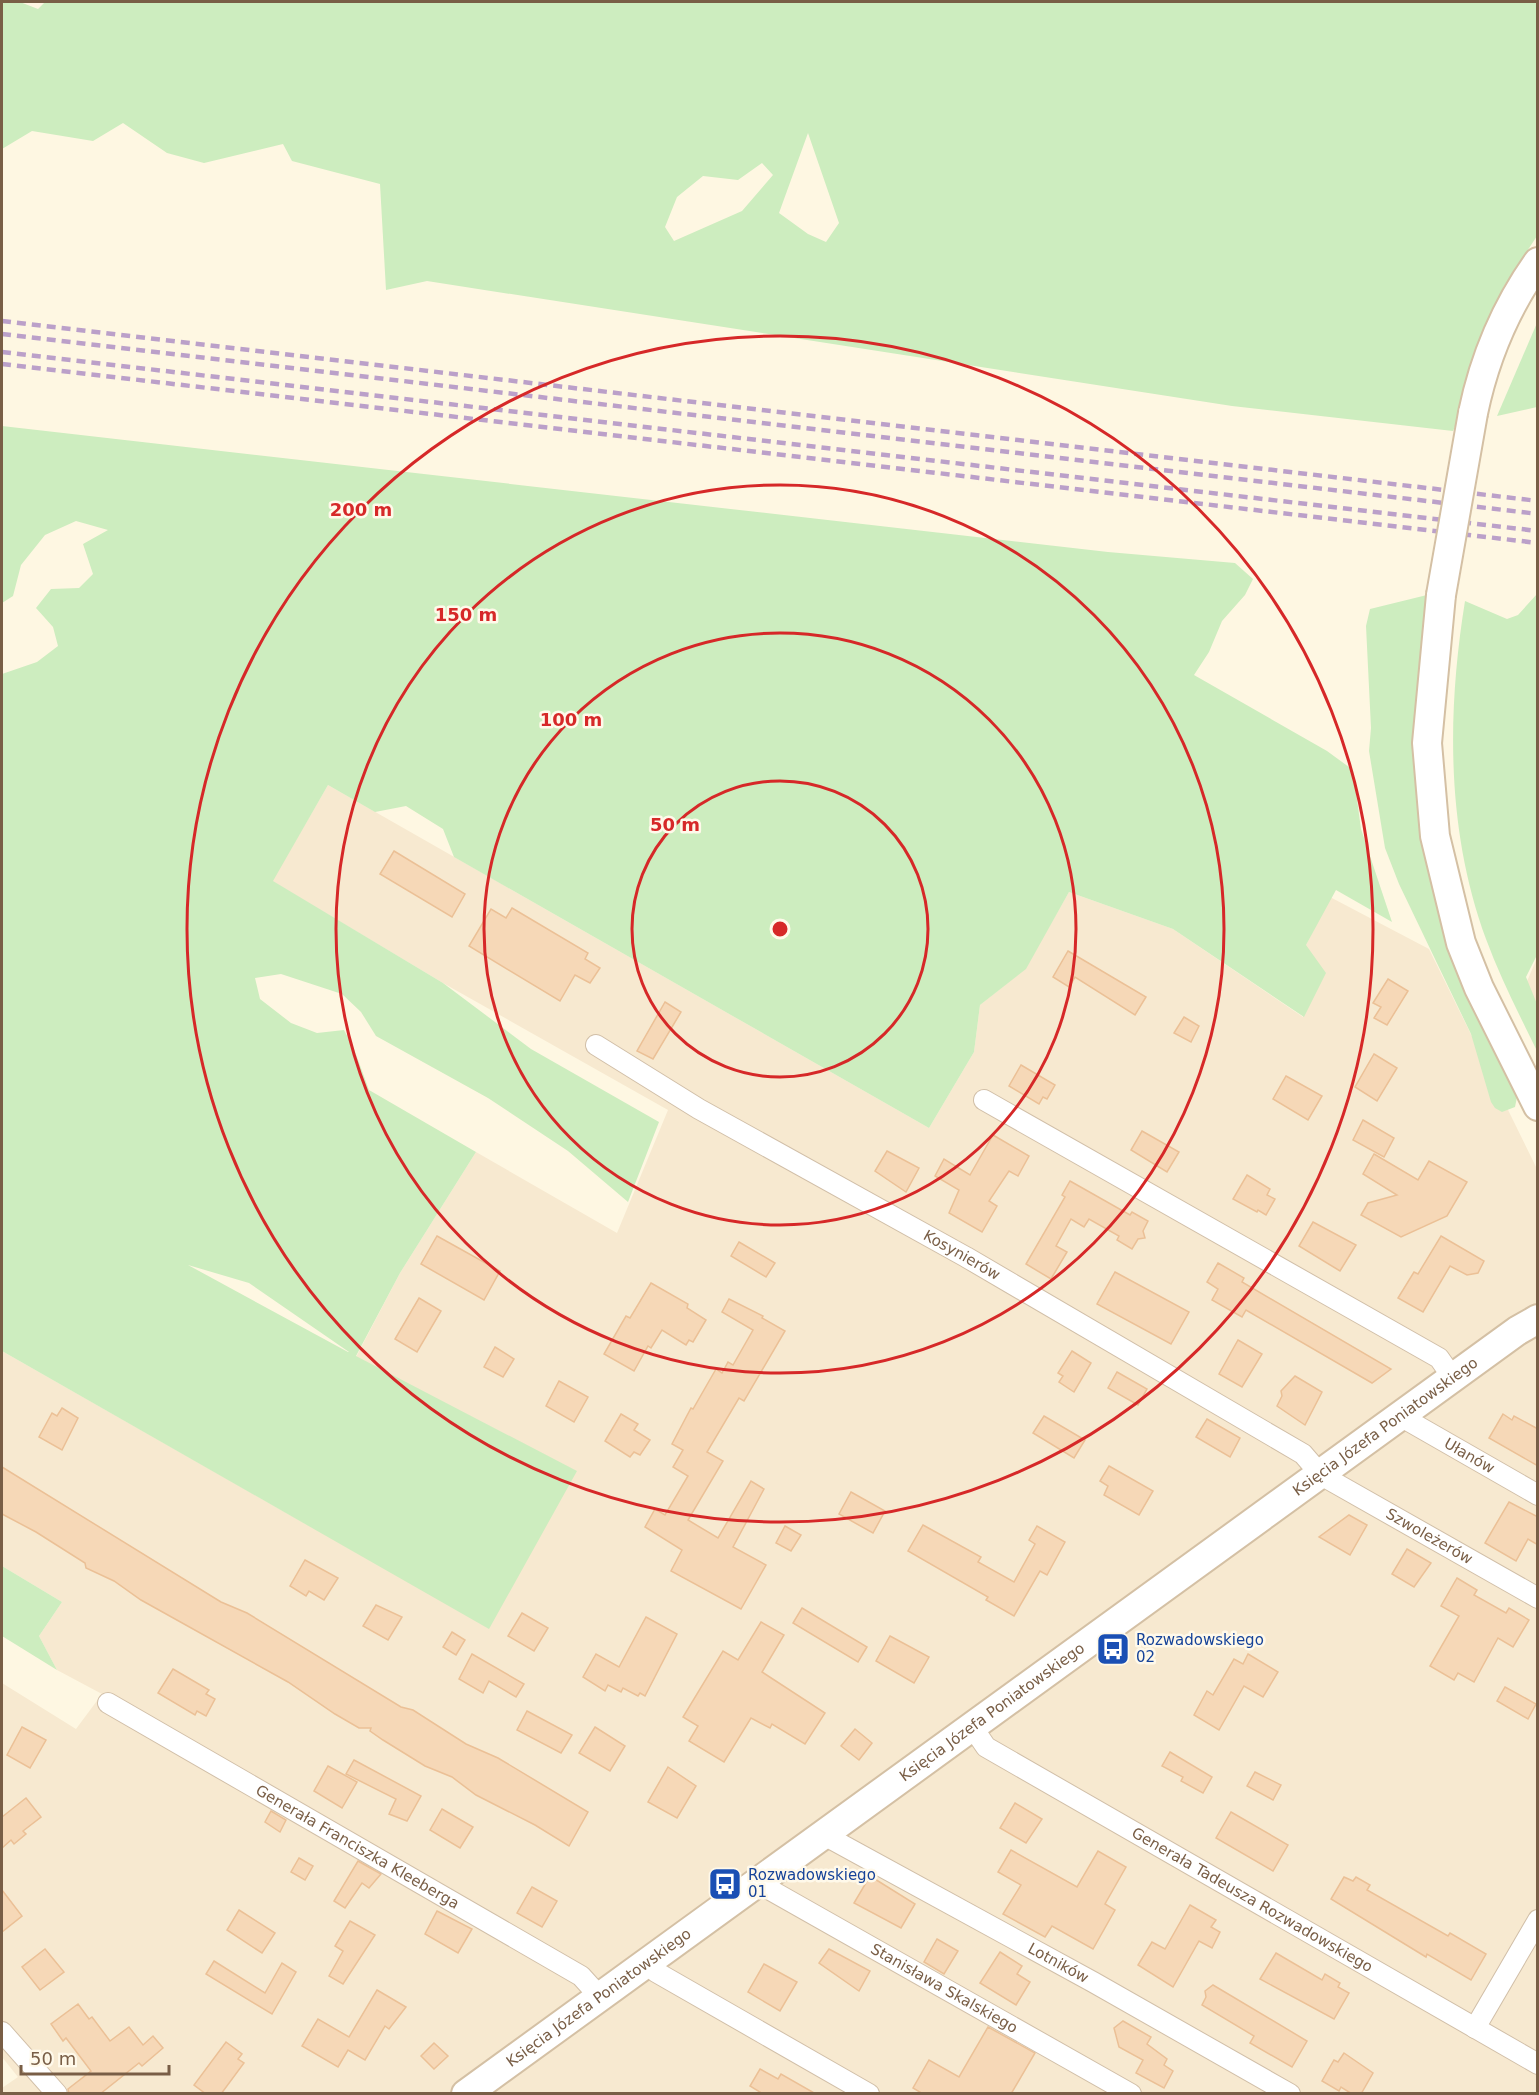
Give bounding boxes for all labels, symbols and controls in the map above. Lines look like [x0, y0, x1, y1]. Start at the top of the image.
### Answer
text: 200 m [330, 499, 392, 520]
text: 150 m [435, 604, 497, 625]
text: 100 m [540, 709, 602, 730]
text: 50 m [650, 814, 700, 835]
centre of rings [770, 919, 790, 939]
street label: Kosynierów [920, 1226, 1003, 1284]
street label: Księcia Józefa Poniatowskiego [1289, 1354, 1481, 1500]
street label: Ułanów [1441, 1434, 1498, 1477]
street label: Szwoleżerów [1383, 1505, 1476, 1568]
bus stop icon: Rozwadowskiego 02 [1095, 1631, 1131, 1667]
place label: Rozwadowskiego 02 [1136, 1631, 1264, 1666]
street label: Księcia Józefa Poniatowskiego [896, 1639, 1088, 1785]
street label: Generała Franciszka Kleeberga [252, 1781, 462, 1913]
street label: Generała Tadeusza Rozwadowskiego [1128, 1824, 1376, 1976]
bus stop icon: Rozwadowskiego 01 [707, 1866, 743, 1902]
place label: Rozwadowskiego 01 [748, 1866, 876, 1901]
street label: Księcia Józefa Poniatowskiego [503, 1925, 695, 2071]
street label: Lotników [1025, 1939, 1092, 1987]
street label: Stanisława Skalskiego [868, 1940, 1021, 2037]
scale bar [21, 2038, 170, 2076]
text: 50 m [30, 2048, 76, 2069]

